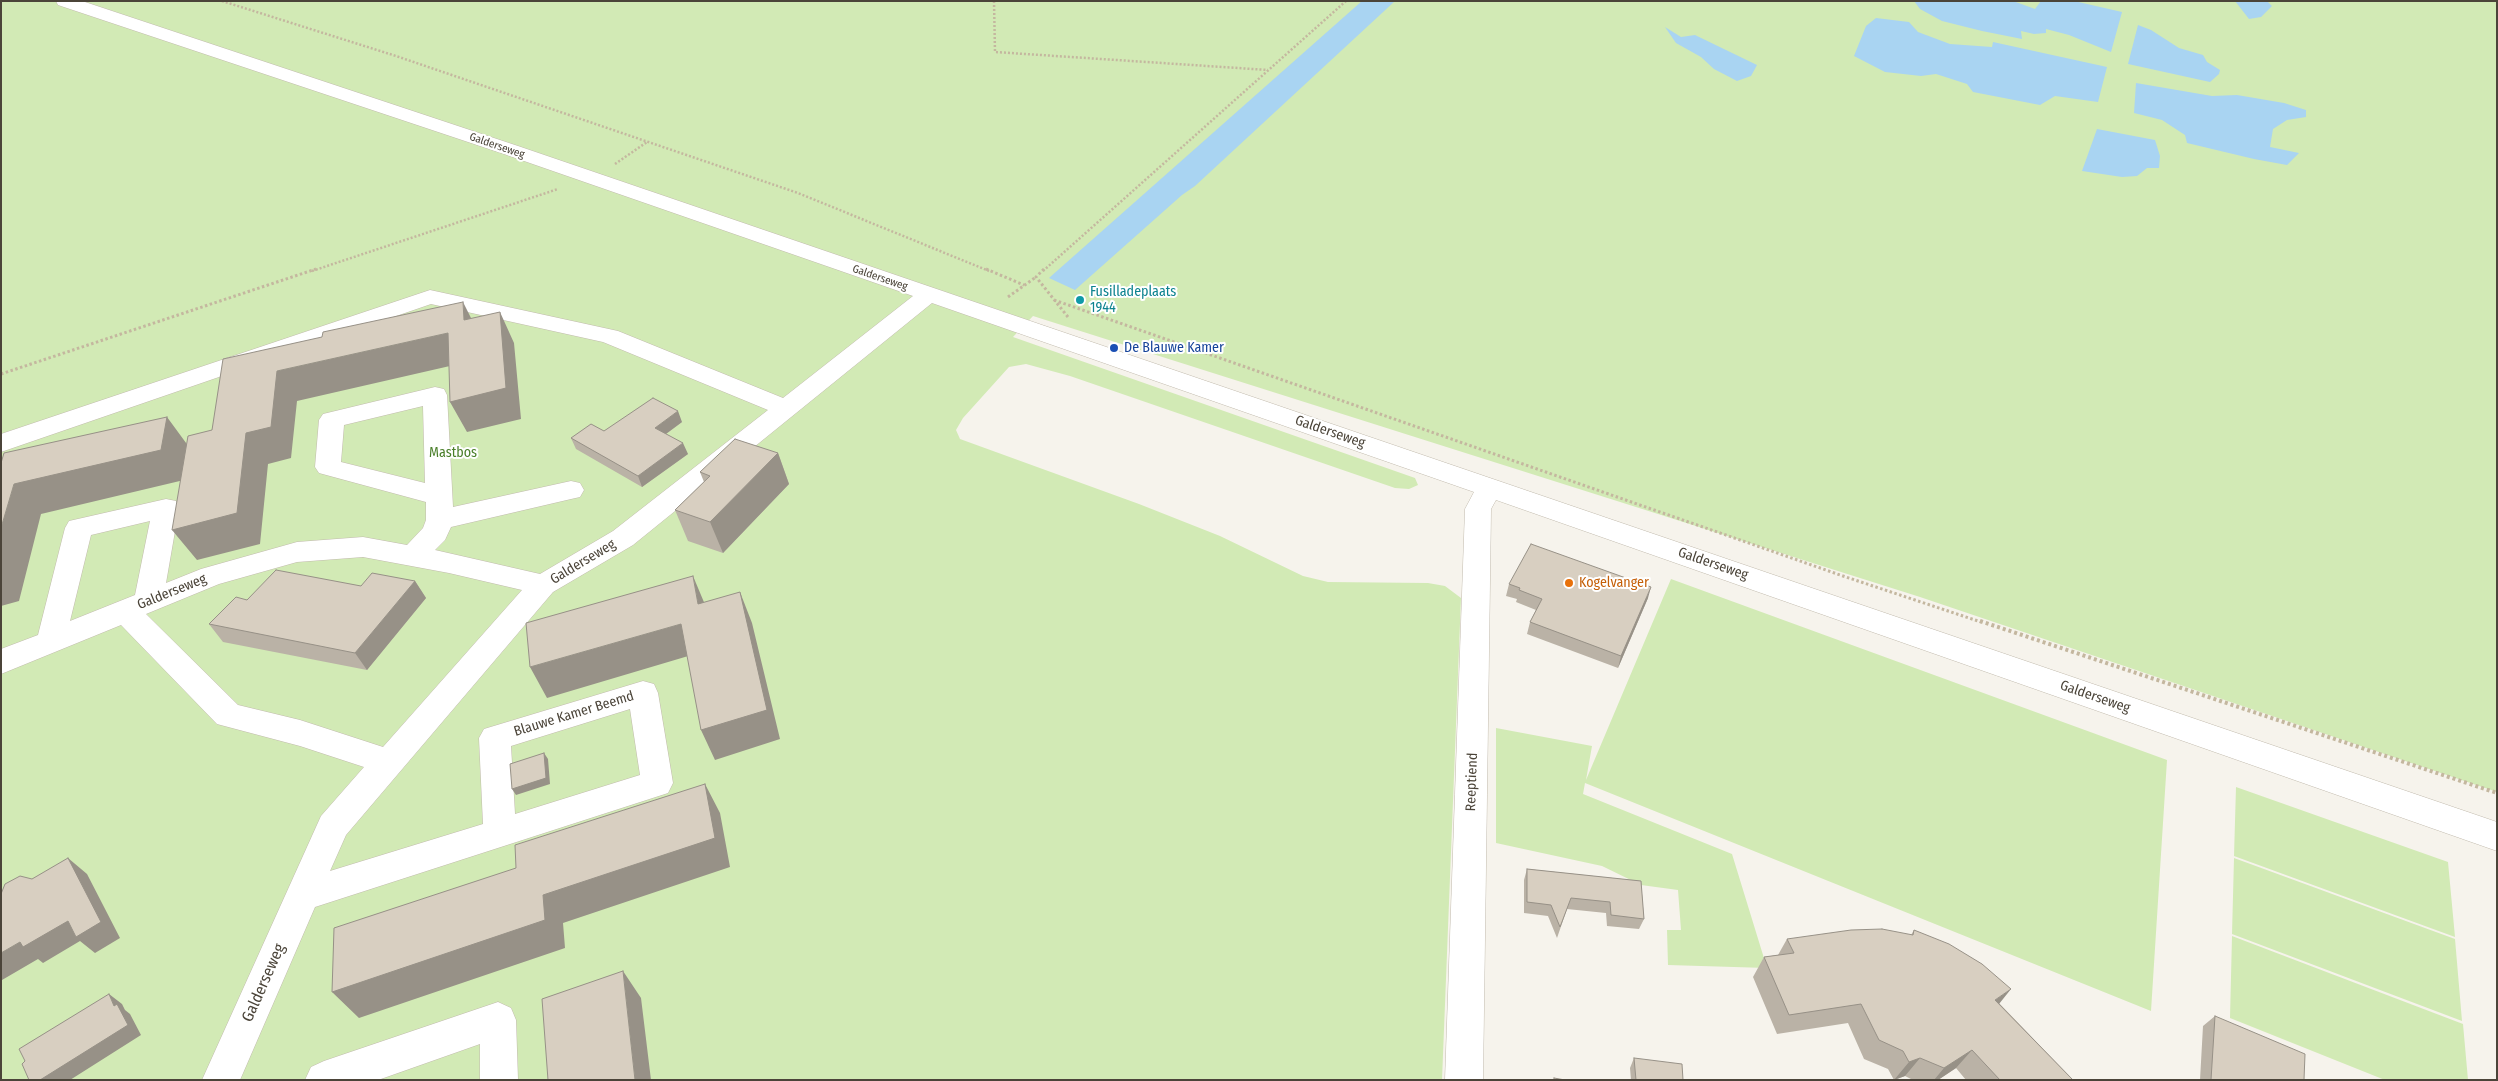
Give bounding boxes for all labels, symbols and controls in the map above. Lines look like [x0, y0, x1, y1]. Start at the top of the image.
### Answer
street label: Galderseweg [468, 130, 526, 162]
street label: Galderseweg [851, 262, 909, 294]
place label: Fusilladeplaats 1944 [1090, 284, 1176, 316]
marker: Fusilladeplaats 1944 [1074, 294, 1086, 306]
place label: De Blauwe Kamer [1124, 340, 1224, 356]
marker: De Blauwe Kamer [1108, 342, 1120, 354]
street label: Galderseweg [1293, 412, 1367, 452]
park label: Mastbos [429, 445, 477, 461]
street label: Galderseweg [547, 536, 619, 588]
street label: Galderseweg [1676, 544, 1750, 584]
street label: Galderseweg [135, 571, 209, 613]
place label: Kogelvanger [1579, 575, 1649, 591]
marker: Kogelvanger [1563, 577, 1575, 589]
street label: Galderseweg [2058, 677, 2132, 717]
street label: Blauwe Kamer Beemd [512, 688, 636, 740]
street label: Reeptiend [1463, 752, 1481, 812]
street label: Galderseweg [238, 941, 290, 1025]

